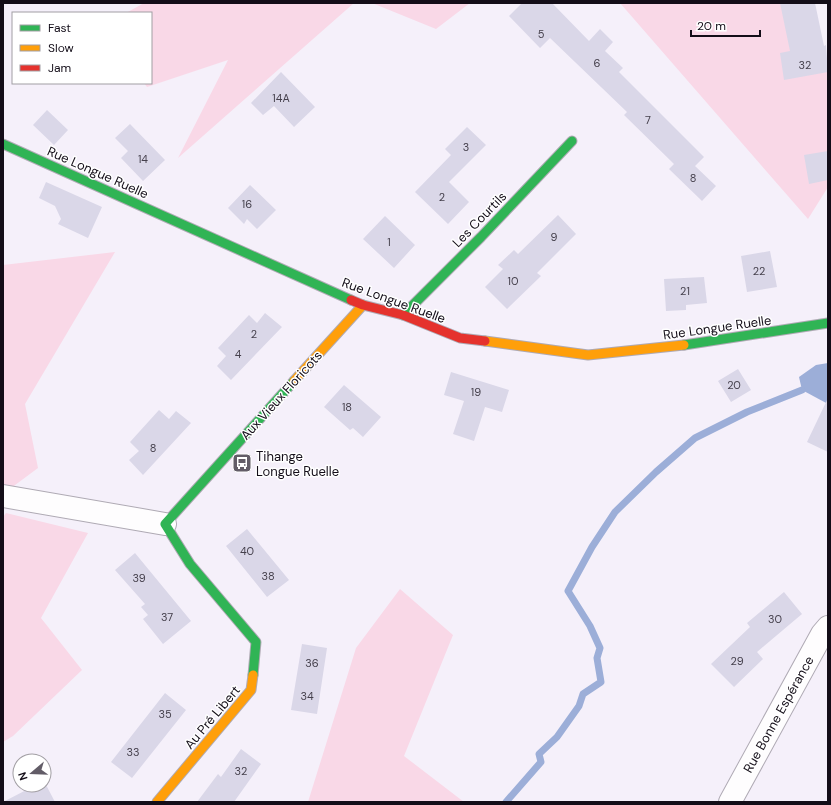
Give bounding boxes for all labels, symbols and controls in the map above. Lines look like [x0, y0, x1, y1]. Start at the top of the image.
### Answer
legend [12, 12, 152, 84]
scale bar [691, 12, 760, 38]
text: 20 m [697, 18, 726, 34]
text: Fast [48, 20, 71, 36]
house number: 5 [538, 27, 545, 41]
text: Slow [48, 40, 74, 56]
house number: 6 [594, 56, 601, 70]
house number: 32 [799, 58, 811, 72]
text: Jam [48, 60, 71, 76]
house number: 14A [272, 91, 290, 105]
house number: 7 [645, 113, 651, 127]
house number: 3 [463, 140, 469, 154]
street label: Rue Longue Ruelle [45, 143, 151, 202]
house number: 14 [138, 152, 148, 166]
house number: 8 [690, 171, 696, 185]
street label: Les Courtils [449, 188, 510, 251]
house number: 2 [439, 190, 445, 204]
house number: 16 [242, 197, 252, 211]
house number: 9 [551, 230, 558, 244]
house number: 1 [387, 235, 391, 249]
house number: 22 [753, 264, 765, 278]
street label: Rue Longue Ruelle [340, 274, 448, 327]
house number: 10 [508, 274, 518, 288]
house number: 21 [680, 284, 690, 298]
street label: Rue Longue Ruelle [662, 311, 772, 344]
house number: 2 [251, 327, 257, 341]
house number: 4 [235, 347, 242, 361]
street label: Aux Vieux Floricots [237, 347, 326, 444]
house number: 20 [727, 378, 741, 392]
house number: 19 [471, 385, 481, 399]
house number: 18 [342, 400, 352, 414]
house number: 8 [150, 441, 156, 455]
place label: Tihange Longue Ruelle [256, 448, 339, 480]
bus stop icon: Tihange Longue Ruelle [231, 452, 253, 474]
house number: 40 [240, 544, 254, 558]
house number: 38 [261, 569, 275, 583]
house number: 39 [132, 571, 146, 585]
house number: 37 [161, 610, 173, 624]
house number: 30 [768, 612, 782, 626]
street label: Rue Bonne Espérance [739, 653, 818, 776]
house number: 29 [730, 654, 744, 668]
house number: 36 [305, 656, 319, 670]
street label: Au Pré Libert [181, 682, 244, 753]
house number: 34 [300, 689, 314, 703]
house number: 35 [158, 707, 172, 721]
house number: 33 [126, 745, 140, 759]
north arrow [12, 753, 52, 793]
house number: 32 [235, 764, 247, 778]
text: N [15, 770, 30, 782]

